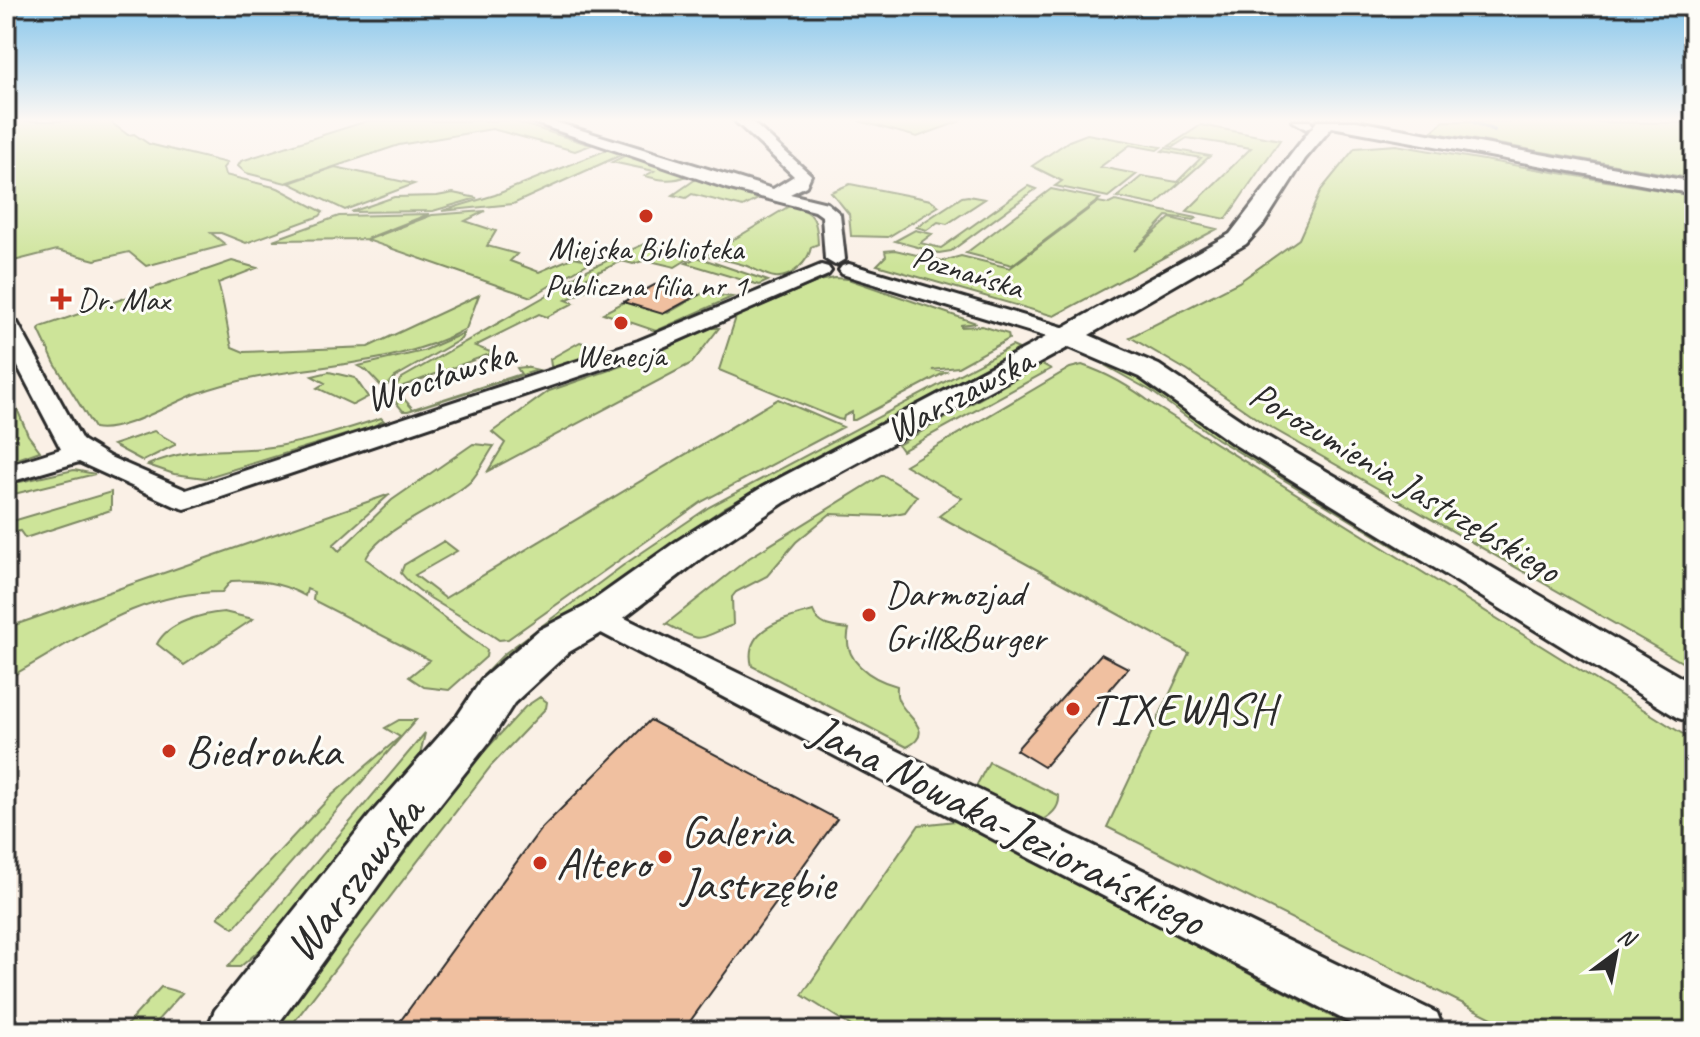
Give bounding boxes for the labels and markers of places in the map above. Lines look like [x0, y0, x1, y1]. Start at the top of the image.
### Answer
marker: Miejska Biblioteka Publiczna filia nr 1 [637, 207, 655, 225]
place label: Miejska Biblioteka Publiczna filia nr 1 [545, 228, 749, 306]
place label: Dr. Max [77, 279, 172, 320]
marker: Dr. Max [52, 290, 70, 308]
marker: Wenecja [612, 314, 630, 332]
place label: Wenecja [576, 335, 669, 376]
place label: Darmozjad Grill&Burger [885, 570, 1049, 661]
marker: Darmozjad Grill&Burger [860, 606, 878, 624]
place label: TIXEWASH [1089, 680, 1282, 738]
marker: TIXEWASH [1064, 700, 1082, 718]
place label: Biedronka [185, 722, 344, 780]
marker: Biedronka [160, 742, 178, 760]
place label: Galeria Jastrzębie [679, 802, 838, 913]
place label: Altero [556, 834, 655, 892]
marker: Galeria Jastrzębie [656, 848, 674, 866]
marker: Altero [531, 854, 549, 872]

